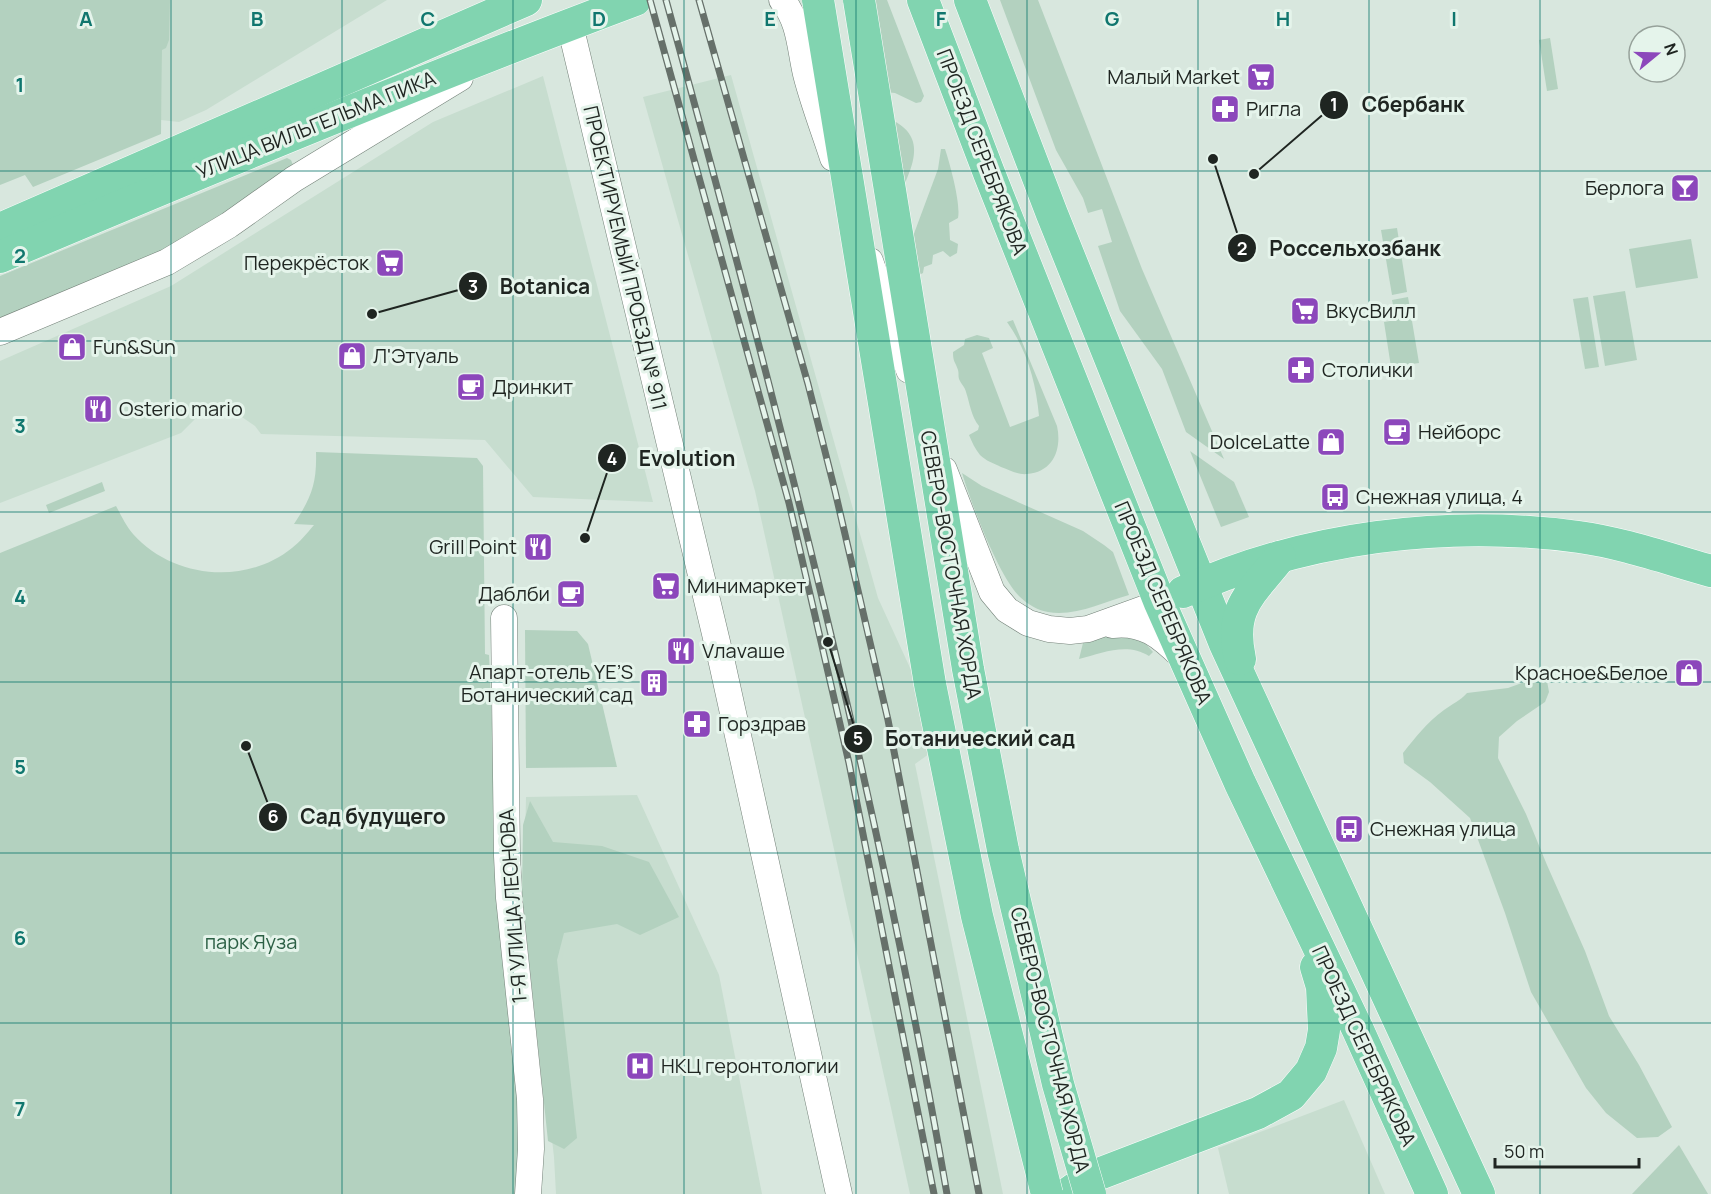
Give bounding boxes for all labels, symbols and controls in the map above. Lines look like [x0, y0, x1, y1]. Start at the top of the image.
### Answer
text: A [79, 5, 93, 32]
text: B [251, 5, 264, 32]
text: C [421, 5, 435, 32]
text: D [592, 5, 606, 32]
text: E [764, 5, 776, 32]
text: F [936, 5, 947, 32]
text: G [1105, 5, 1120, 32]
text: H [1276, 5, 1290, 32]
text: I [1451, 5, 1457, 32]
north arrow [1627, 24, 1687, 84]
text: N [1659, 40, 1683, 58]
street label: ПРОЕЗД СЕРЕБРЯКОВА [931, 45, 1034, 259]
supermarket icon: Малый Market [1245, 61, 1277, 93]
place label: Малый Market [1107, 63, 1240, 90]
street label: УЛИЦА ВИЛЬГЕЛЬМА ПИКА [192, 64, 440, 185]
text: 1 [16, 71, 24, 98]
callout: Сбербанк [1319, 85, 1476, 124]
text: Сбербанк [1362, 90, 1465, 118]
text: 1 [1330, 92, 1338, 116]
pharmacy icon: Ригла [1209, 93, 1241, 125]
place label: Ригла [1246, 95, 1301, 122]
street label: ПРОЕКТИРУЕМЫЙ ПРОЕЗД № 911 [577, 103, 674, 413]
bar icon: Берлога [1669, 172, 1701, 204]
place label: Берлога [1585, 174, 1664, 201]
callout: Россельхозбанк [1227, 229, 1452, 268]
text: Россельхозбанк [1269, 234, 1441, 262]
text: 2 [1237, 236, 1247, 260]
text: 2 [14, 242, 26, 269]
supermarket icon: Перекрёсток [374, 247, 406, 279]
place label: Перекрёсток [244, 249, 370, 276]
callout: Botanica [458, 267, 602, 306]
text: Botanica [500, 272, 590, 300]
text: 3 [468, 274, 478, 298]
supermarket icon: ВкусВилл [1289, 295, 1321, 327]
place label: ВкусВилл [1326, 297, 1416, 324]
shop icon: Fun&Sun [56, 331, 88, 363]
place label: Fun&Sun [93, 333, 176, 360]
shop icon: Л'Этуаль [336, 340, 368, 372]
place label: Л'Этуаль [373, 342, 459, 369]
pharmacy icon: Столички [1285, 354, 1317, 386]
place label: Столички [1322, 356, 1413, 383]
cafe icon: Дринкит [455, 371, 487, 403]
place label: Дринкит [492, 373, 573, 400]
restaurant icon: Osterio mario [82, 393, 114, 425]
place label: Osterio mario [119, 395, 243, 422]
text: 3 [14, 412, 26, 439]
cafe icon: Нейборс [1381, 416, 1413, 448]
place label: Нейборс [1418, 418, 1501, 445]
shop icon: DolceLatte [1315, 426, 1347, 458]
street label: СЕВЕРО-ВОСТОЧНАЯ ХОРДА [915, 428, 989, 702]
place label: DolceLatte [1210, 428, 1310, 455]
callout: Evolution [597, 439, 747, 478]
text: Evolution [639, 444, 735, 472]
text: 4 [607, 446, 618, 470]
bus stop icon: Снежная улица, 4 [1319, 481, 1351, 513]
place label: Снежная улица, 4 [1356, 483, 1523, 510]
street label: ПРОЕЗД СЕРЕБРЯКОВА [1108, 497, 1219, 709]
restaurant icon: Grill Point [522, 531, 554, 563]
place label: Grill Point [429, 533, 517, 560]
supermarket icon: Минимаркет [650, 570, 682, 602]
place label: Минимаркет [687, 572, 806, 599]
cafe icon: Даблби [555, 578, 587, 610]
place label: Даблби [478, 580, 550, 607]
text: 4 [14, 583, 26, 610]
restaurant icon: Vлаvаше [665, 635, 697, 667]
place label: Vлаvаше [702, 637, 785, 664]
shop icon: Красное&Белое [1673, 657, 1705, 689]
place label: Апарт-отель YE’S Ботанический сад [461, 658, 633, 708]
place label: Красное&Белое [1515, 659, 1668, 686]
building icon: Апарт-отель YE’S Ботанический сад [638, 667, 670, 699]
pharmacy icon: Горздрав [681, 708, 713, 740]
place label: Горздрав [718, 710, 806, 737]
callout: Ботанический сад [843, 720, 1087, 759]
text: Ботанический сад [885, 724, 1075, 752]
text: 5 [853, 726, 863, 750]
text: 5 [14, 753, 26, 780]
callout: Сад будущего [258, 798, 458, 837]
text: Сад будущего [300, 802, 446, 830]
text: 6 [267, 804, 279, 828]
street label: 1-Я УЛИЦА ЛЕОНОВА [492, 808, 533, 1004]
bus stop icon: Снежная улица [1333, 813, 1365, 845]
place label: Снежная улица [1370, 815, 1516, 842]
street label: СЕВЕРО-ВОСТОЧНАЯ ХОРДА [1004, 904, 1097, 1176]
text: 6 [14, 924, 26, 951]
park label: парк Яуза [205, 928, 297, 955]
street label: ПРОЕЗД СЕРЕБРЯКОВА [1306, 941, 1423, 1151]
hospital icon: НКЦ геронтологии [624, 1050, 656, 1082]
place label: НКЦ геронтологии [661, 1052, 839, 1079]
text: 7 [15, 1095, 25, 1122]
scale bar [1495, 1131, 1639, 1169]
text: 50 m [1504, 1139, 1544, 1163]

